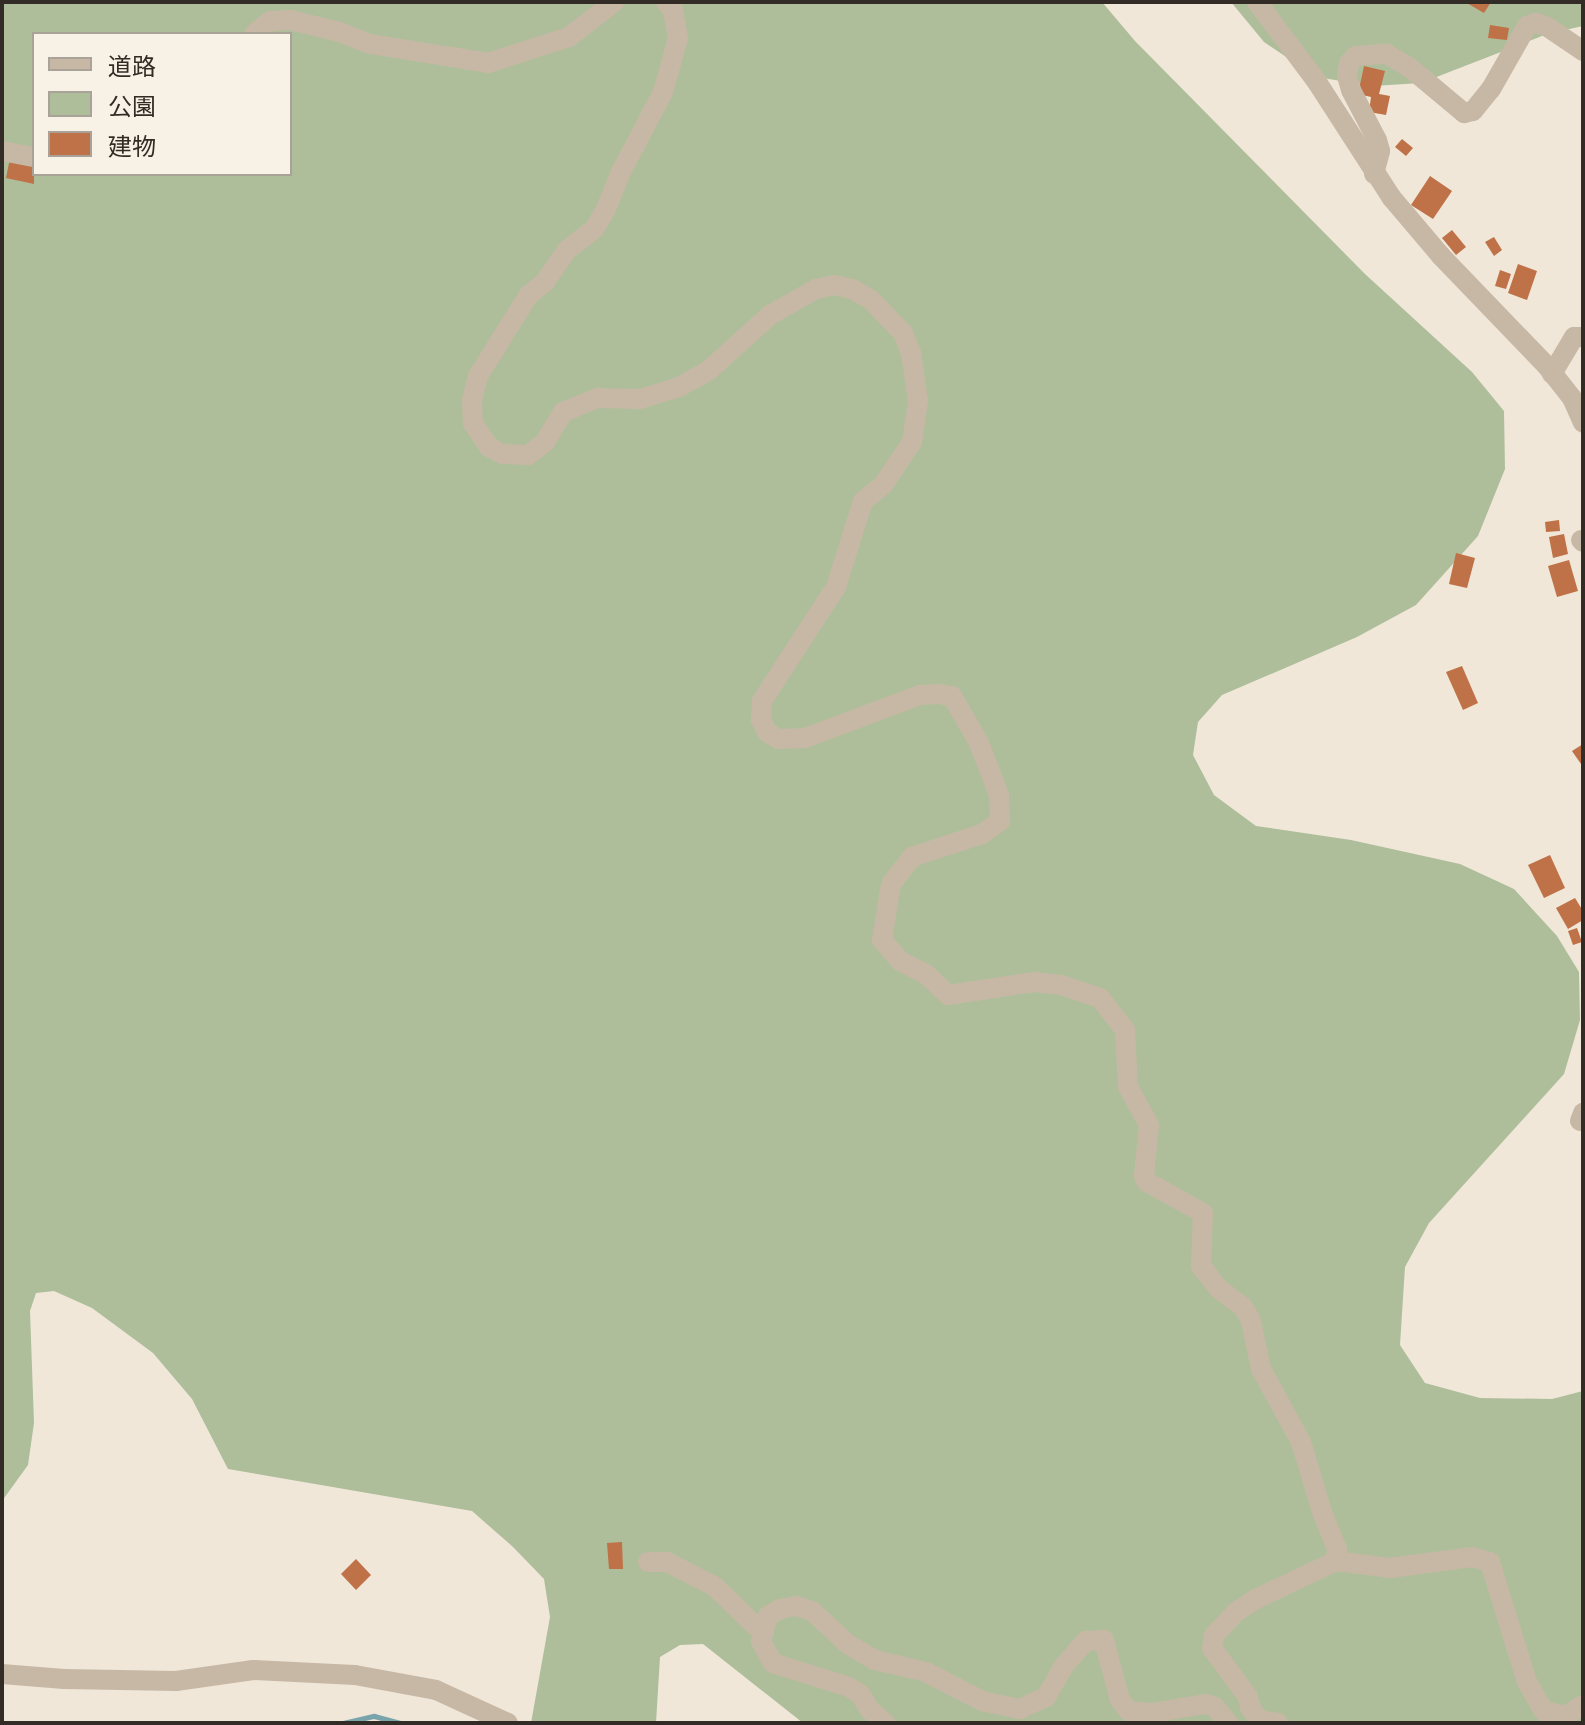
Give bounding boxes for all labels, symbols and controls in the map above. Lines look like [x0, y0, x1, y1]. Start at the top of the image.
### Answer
legend [32, 32, 292, 176]
text: 道路 [108, 53, 156, 80]
text: 公園 [108, 93, 156, 120]
text: 建物 [108, 133, 156, 160]

